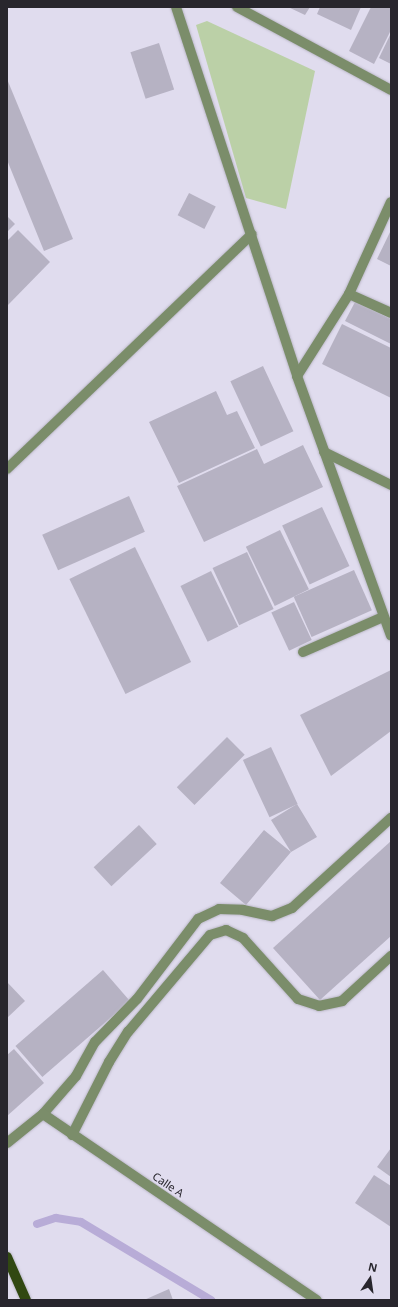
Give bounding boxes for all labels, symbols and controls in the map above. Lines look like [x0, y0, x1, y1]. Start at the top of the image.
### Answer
street label: Calle A [150, 1170, 186, 1200]
north arrow [350, 1259, 390, 1299]
text: N [367, 1259, 379, 1275]

